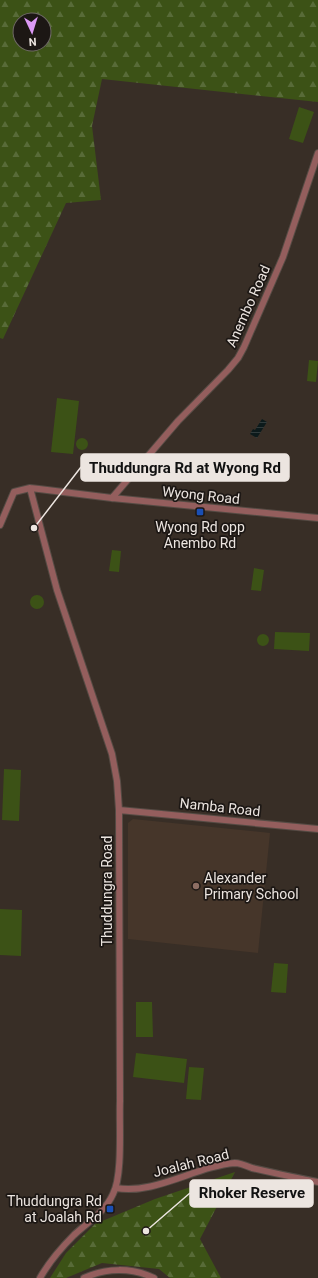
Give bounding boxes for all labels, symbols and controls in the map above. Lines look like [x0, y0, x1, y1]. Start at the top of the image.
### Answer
north arrow [12, 12, 52, 52]
text: N [28, 35, 37, 48]
street label: Anembo Road [223, 263, 273, 349]
callout: Thuddungra Rd at Wyong Rd [81, 454, 289, 481]
text: Thuddungra Rd at Wyong Rd [89, 459, 281, 477]
street label: Wyong Road [161, 483, 241, 507]
marker: Wyong Rd opp Anembo Rd [195, 507, 205, 517]
place label: Wyong Rd opp Anembo Rd [155, 519, 245, 551]
street label: Namba Road [179, 795, 261, 819]
street label: Thuddungra Road [99, 836, 115, 946]
place label: Alexander Primary School [204, 870, 299, 902]
marker: Alexander Primary School [191, 881, 201, 891]
street label: Joalah Road [151, 1146, 231, 1180]
callout: Rhoker Reserve [190, 1180, 313, 1207]
text: Rhoker Reserve [199, 1184, 305, 1202]
place label: Thuddungra Rd at Joalah Rd [7, 1193, 102, 1225]
marker: Thuddungra Rd at Joalah Rd [105, 1204, 115, 1214]

